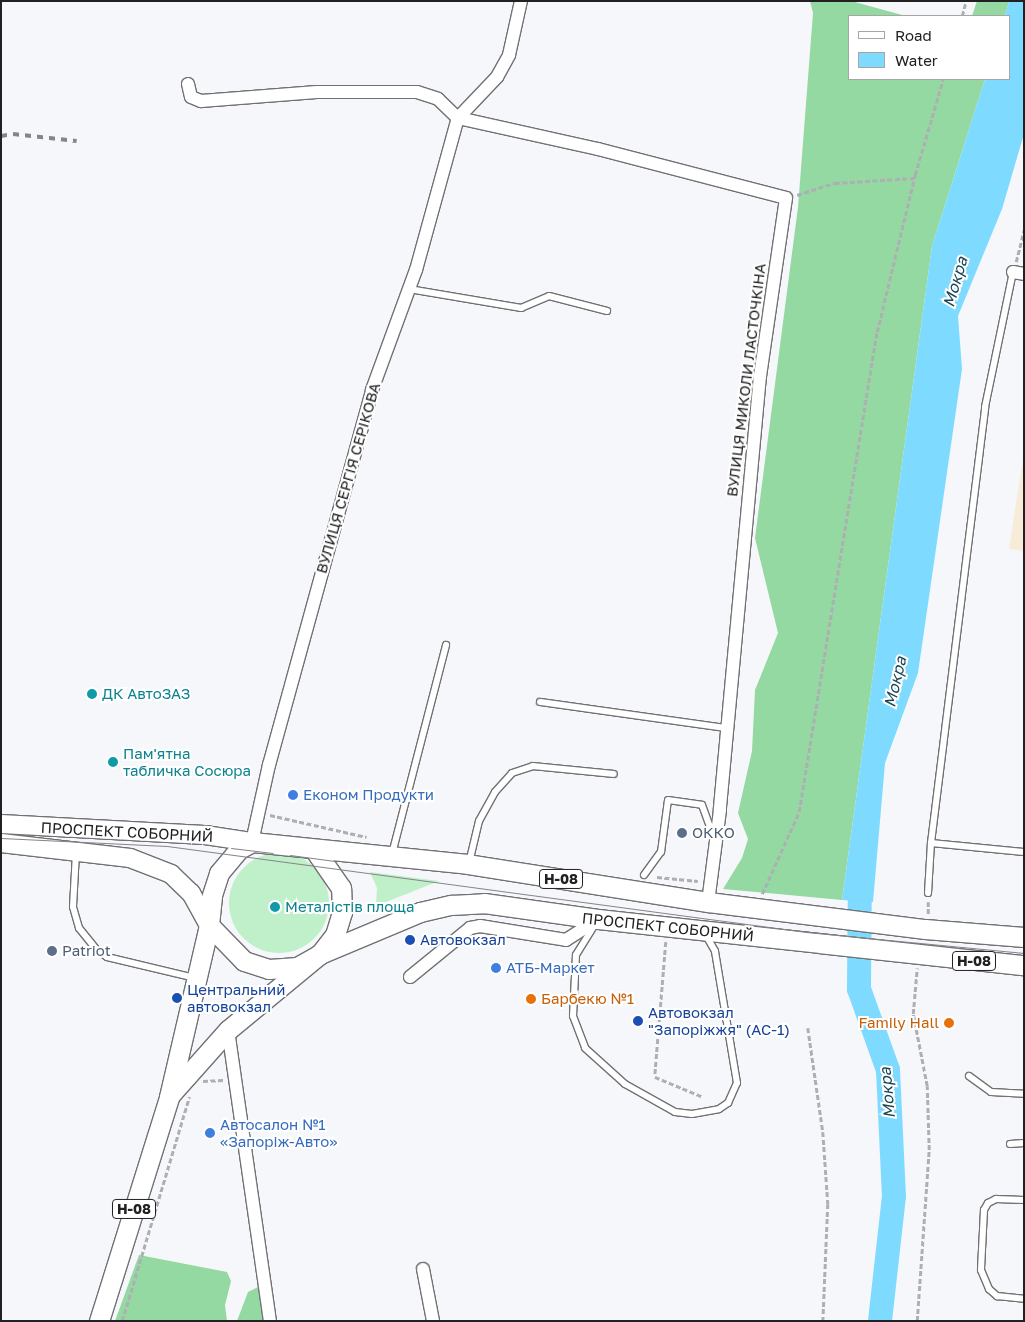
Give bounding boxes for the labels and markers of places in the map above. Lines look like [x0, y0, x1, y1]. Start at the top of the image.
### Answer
place label: ДК АвтоЗАЗ [102, 685, 190, 703]
marker: ДК АвтоЗАЗ [86, 688, 98, 700]
place label: Пам'ятна табличка Сосюра [123, 744, 251, 779]
marker: Пам'ятна табличка Сосюра [107, 756, 119, 768]
place label: Економ Продукти [303, 786, 434, 804]
marker: Економ Продукти [287, 789, 299, 801]
place label: ОККО [692, 824, 735, 842]
marker: ОККО [676, 827, 688, 839]
place label: Металістів площа [285, 898, 415, 916]
marker: Металістів площа [269, 901, 281, 913]
place label: Автовокзал [420, 931, 506, 949]
marker: Автовокзал [404, 934, 416, 946]
place label: Patriot [62, 942, 111, 960]
marker: Patriot [46, 945, 58, 957]
place label: АТБ-Маркет [506, 959, 595, 977]
marker: АТБ-Маркет [490, 962, 502, 974]
place label: Центральний автовокзал [187, 980, 285, 1015]
place label: Барбекю №1 [541, 990, 634, 1008]
marker: Центральний автовокзал [171, 992, 183, 1004]
marker: Барбекю №1 [525, 993, 537, 1005]
place label: Автовокзал "Запоріжжя" (АС-1) [648, 1003, 790, 1038]
place label: Family Hall [858, 1014, 939, 1032]
marker: Автовокзал "Запоріжжя" (АС-1) [632, 1015, 644, 1027]
marker: Family Hall [943, 1017, 955, 1029]
place label: Автосалон №1 «Запоріж-Авто» [220, 1115, 337, 1150]
marker: Автосалон №1 «Запоріж-Авто» [204, 1127, 216, 1139]

